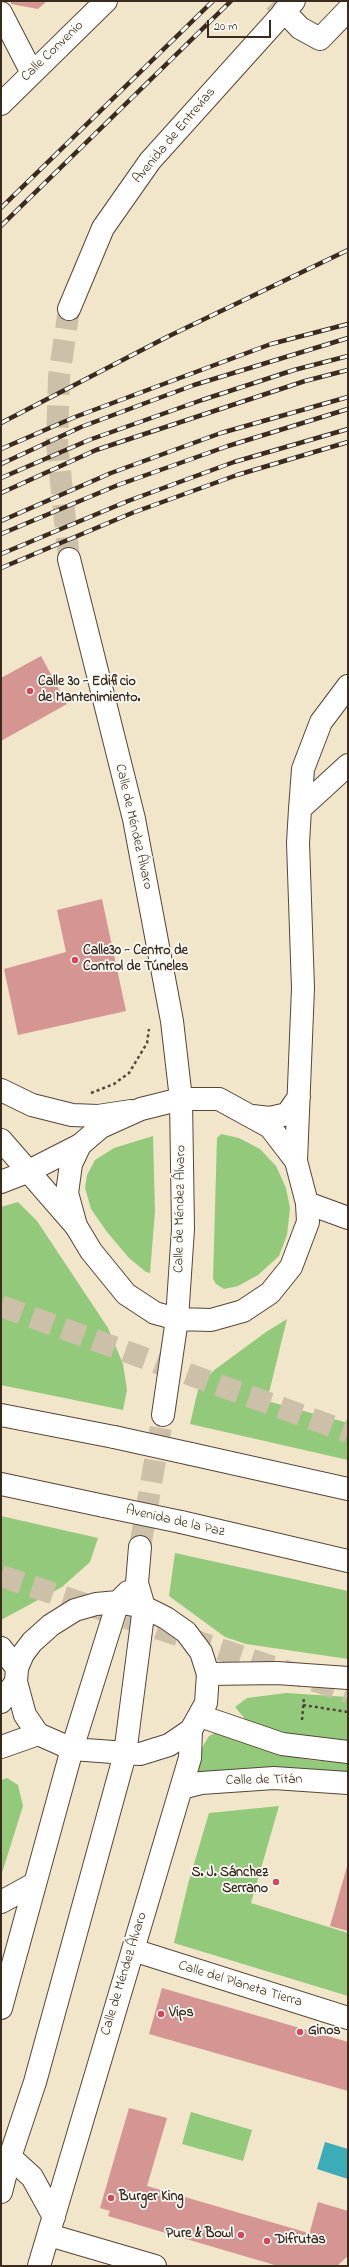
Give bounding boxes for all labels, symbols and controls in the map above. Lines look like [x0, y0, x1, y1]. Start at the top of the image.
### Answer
scale bar [209, 12, 273, 38]
street label: Calle Convenio [18, 18, 88, 86]
text: 20 m [214, 18, 237, 36]
street label: Avenida de Entrevías [130, 85, 220, 187]
place label: Calle 30 - Edificio de Mantenimiento. [38, 675, 140, 708]
marker: Calle 30 - Edificio de Mantenimiento. [25, 686, 35, 696]
street label: Calle de Méndez Álvaro [110, 763, 156, 891]
place label: Calle30 - Centro de Control de Túneles [83, 944, 188, 976]
marker: Calle30 - Centro de Control de Túneles [70, 955, 80, 965]
street label: Calle de Méndez Álvaro [171, 1145, 191, 1273]
street label: Avenida de la Paz [124, 1502, 226, 1542]
street label: Calle de Titán [226, 1772, 302, 1790]
place label: S. J. Sánchez Serrano [191, 1866, 268, 1898]
marker: S. J. Sánchez Serrano [271, 1877, 281, 1887]
street label: Calle de Méndez Álvaro [98, 1910, 152, 2038]
street label: Calle del Planeta Tierra [176, 1958, 304, 2012]
place label: Vips [169, 2006, 194, 2022]
marker: Vips [156, 2009, 166, 2019]
place label: Ginos [308, 2024, 341, 2040]
marker: Ginos [295, 2027, 305, 2037]
place label: Burger King [119, 2190, 184, 2206]
marker: Burger King [106, 2193, 116, 2203]
place label: Pure & Bowl [166, 2227, 233, 2243]
marker: Pure & Bowl [236, 2230, 246, 2240]
place label: Difrutas [275, 2233, 326, 2249]
marker: Difrutas [262, 2236, 272, 2246]

